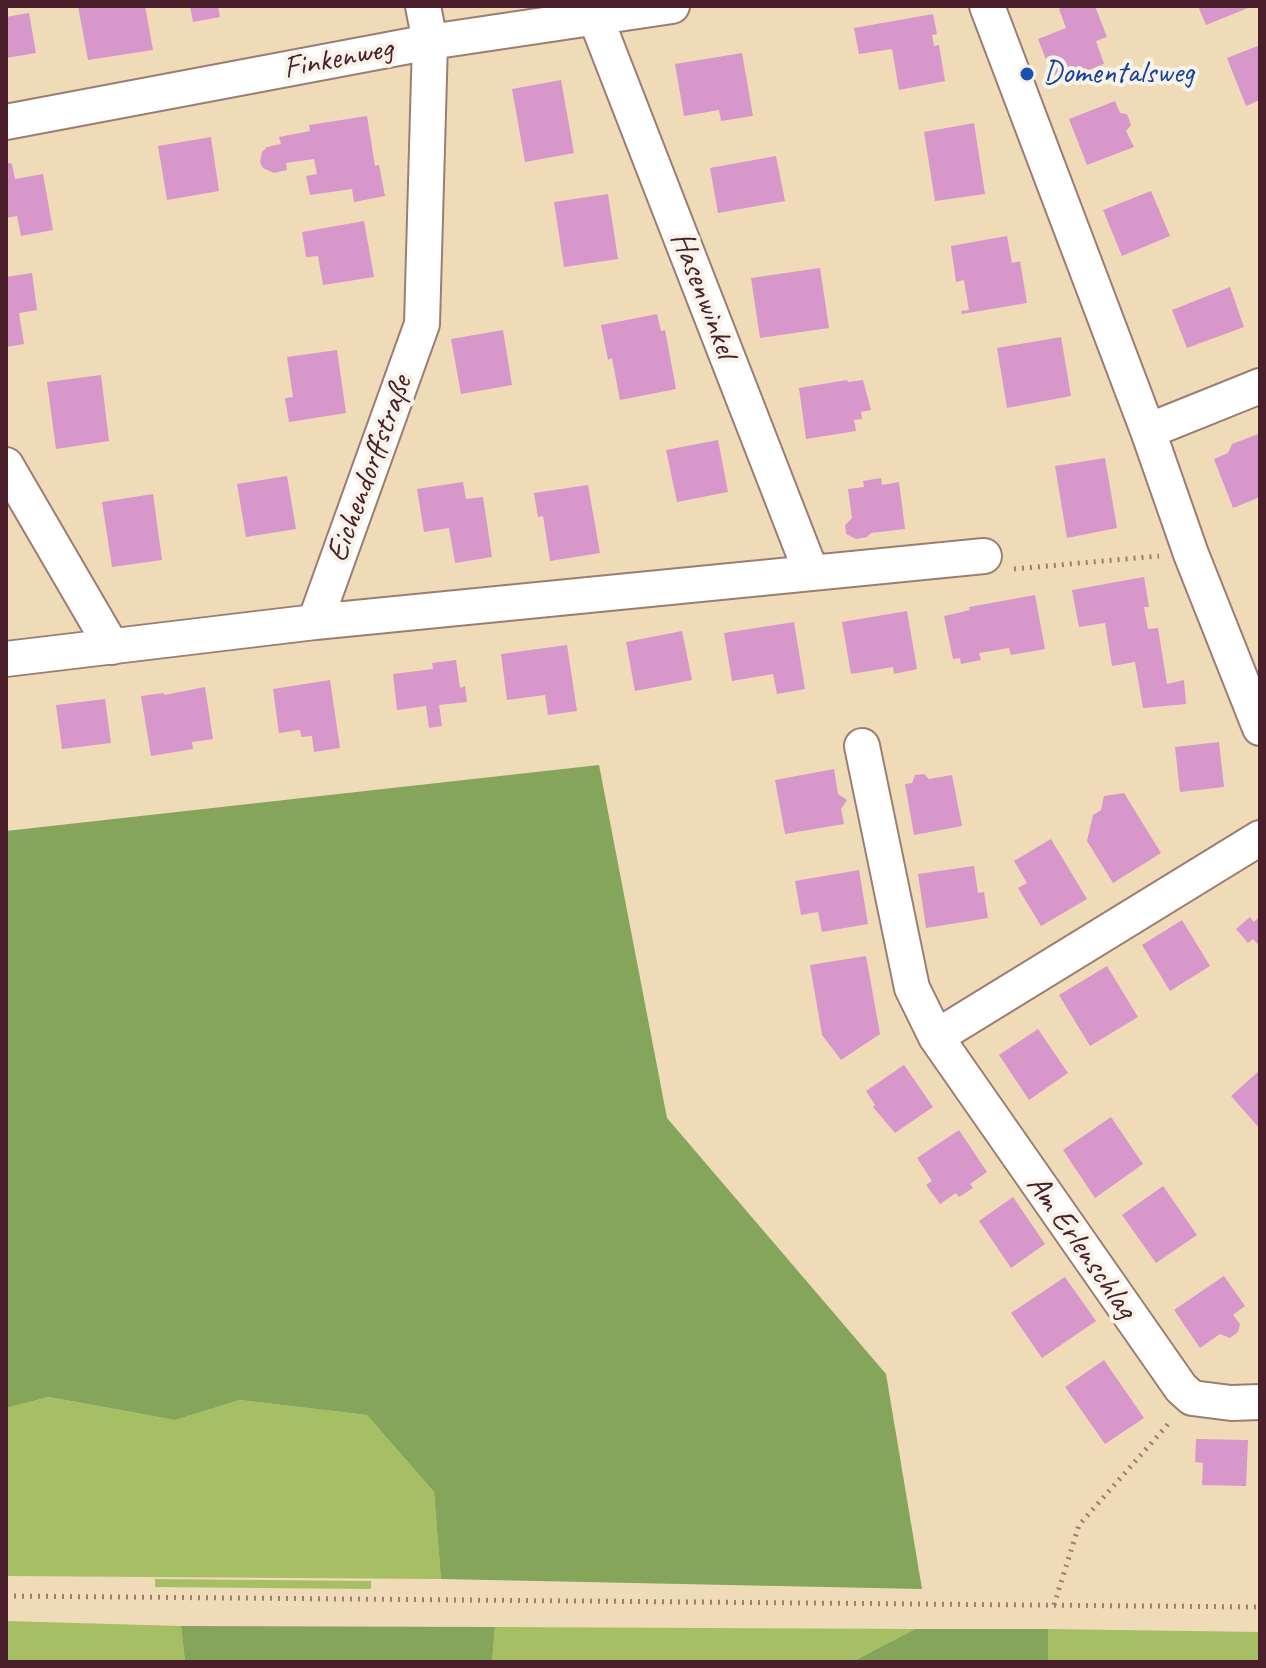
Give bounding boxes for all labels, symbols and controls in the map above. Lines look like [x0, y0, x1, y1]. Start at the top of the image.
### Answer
street label: Finkenweg [280, 30, 396, 88]
place label: Domentalsweg [1043, 55, 1194, 93]
marker: Domentalsweg [1018, 65, 1036, 83]
street label: Hasenwinkel [661, 226, 745, 364]
street label: Eichendorffstraße [319, 371, 421, 567]
street label: Am Erlenschlag [1017, 1168, 1145, 1326]

